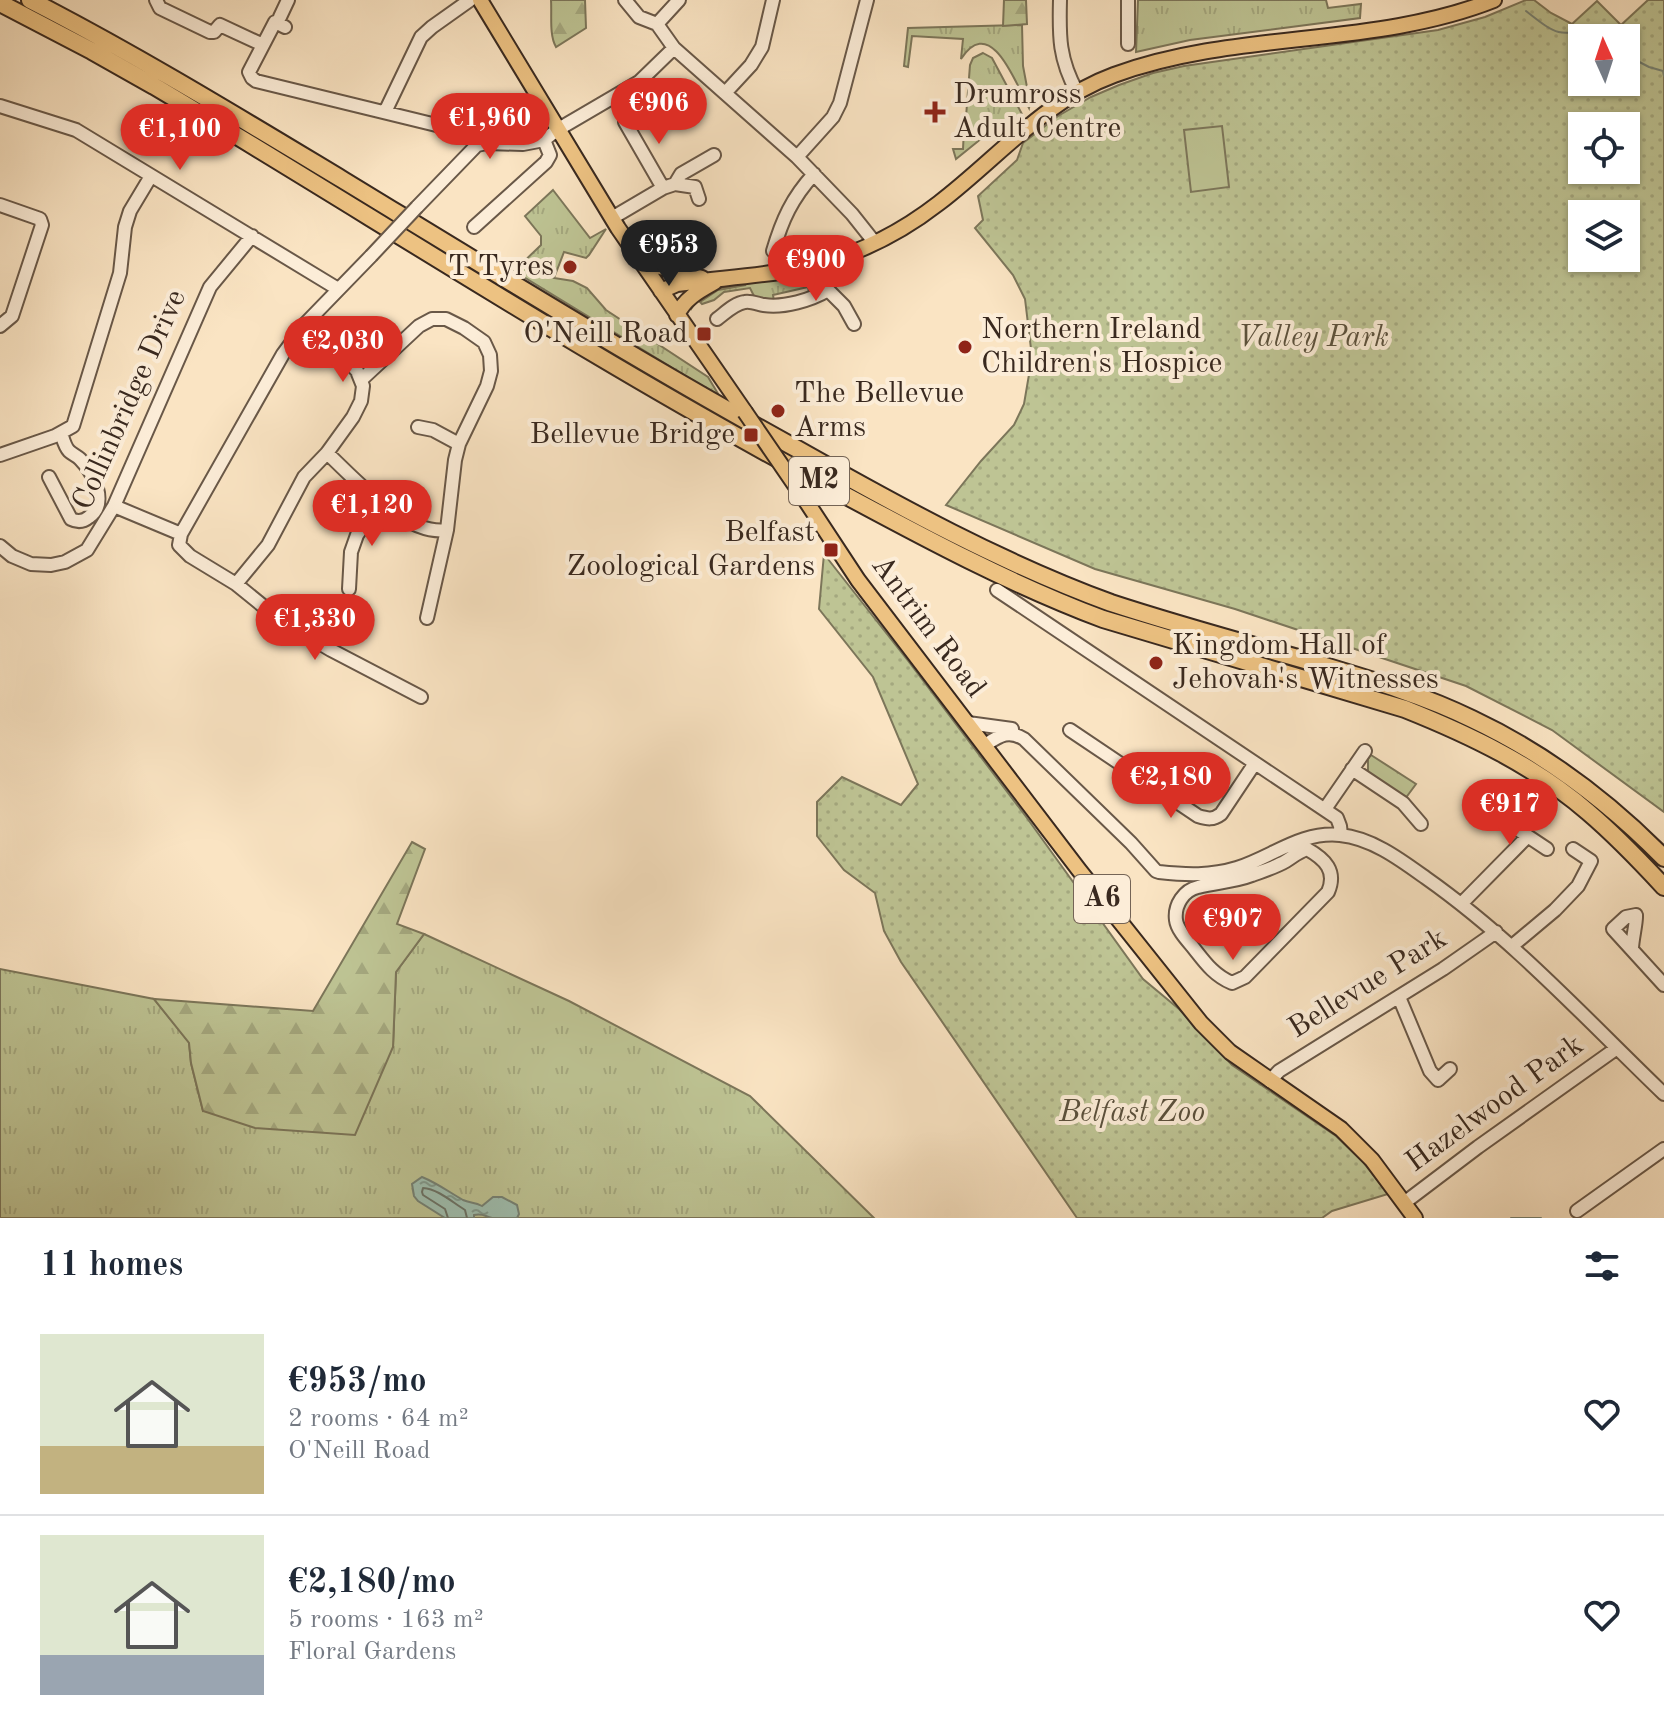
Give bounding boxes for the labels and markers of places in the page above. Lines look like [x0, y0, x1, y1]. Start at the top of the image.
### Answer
pin: €906 [612, 78, 706, 146]
place label: Drumross Adult Centre [953, 80, 1121, 144]
pin: €1,960 [425, 93, 555, 161]
marker: Drumross Adult Centre [924, 101, 946, 123]
pin: €1,100 [115, 104, 245, 172]
pin: €953 [622, 220, 716, 288]
pin: €900 [769, 235, 863, 303]
place label: T Tyres [448, 252, 554, 282]
marker: T Tyres [561, 258, 579, 276]
place label: Northern Ireland Children's Hospice [981, 315, 1222, 379]
pin: €2,030 [278, 316, 408, 384]
place label: O'Neill Road [523, 319, 688, 349]
marker: O'Neill Road [695, 325, 713, 343]
marker: Northern Ireland Children's Hospice [956, 338, 974, 356]
place label: The Bellevue Arms [794, 379, 964, 443]
marker: The Bellevue Arms [769, 402, 787, 420]
place label: Bellevue Bridge [530, 420, 735, 450]
marker: Bellevue Bridge [742, 426, 760, 444]
pin: €1,120 [307, 480, 437, 548]
place label: Belfast Zoological Gardens [567, 518, 815, 582]
marker: Belfast Zoological Gardens [822, 541, 840, 559]
pin: €1,330 [250, 594, 380, 662]
place label: Kingdom Hall of Jehovah's Witnesses [1172, 631, 1439, 695]
marker: Kingdom Hall of Jehovah's Witnesses [1147, 654, 1165, 672]
pin: €2,180 [1106, 752, 1236, 820]
pin: €917 [1463, 779, 1557, 847]
pin: €907 [1186, 894, 1280, 962]

